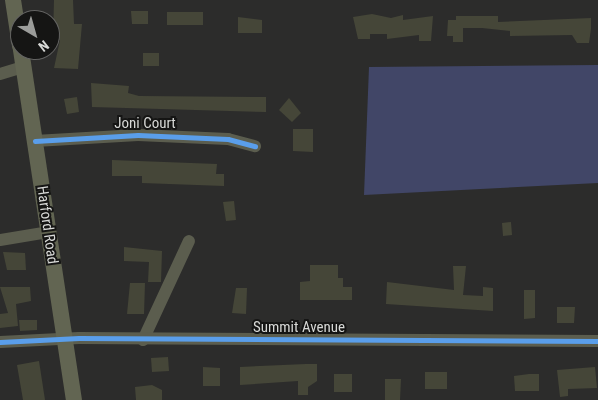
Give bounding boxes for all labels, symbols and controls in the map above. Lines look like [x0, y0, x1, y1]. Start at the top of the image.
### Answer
north arrow [10, 10, 60, 60]
text: N [35, 37, 52, 55]
street label: Joni Court [114, 115, 176, 133]
street label: Harford Road [33, 185, 61, 265]
street label: Summit Avenue [253, 319, 345, 337]

